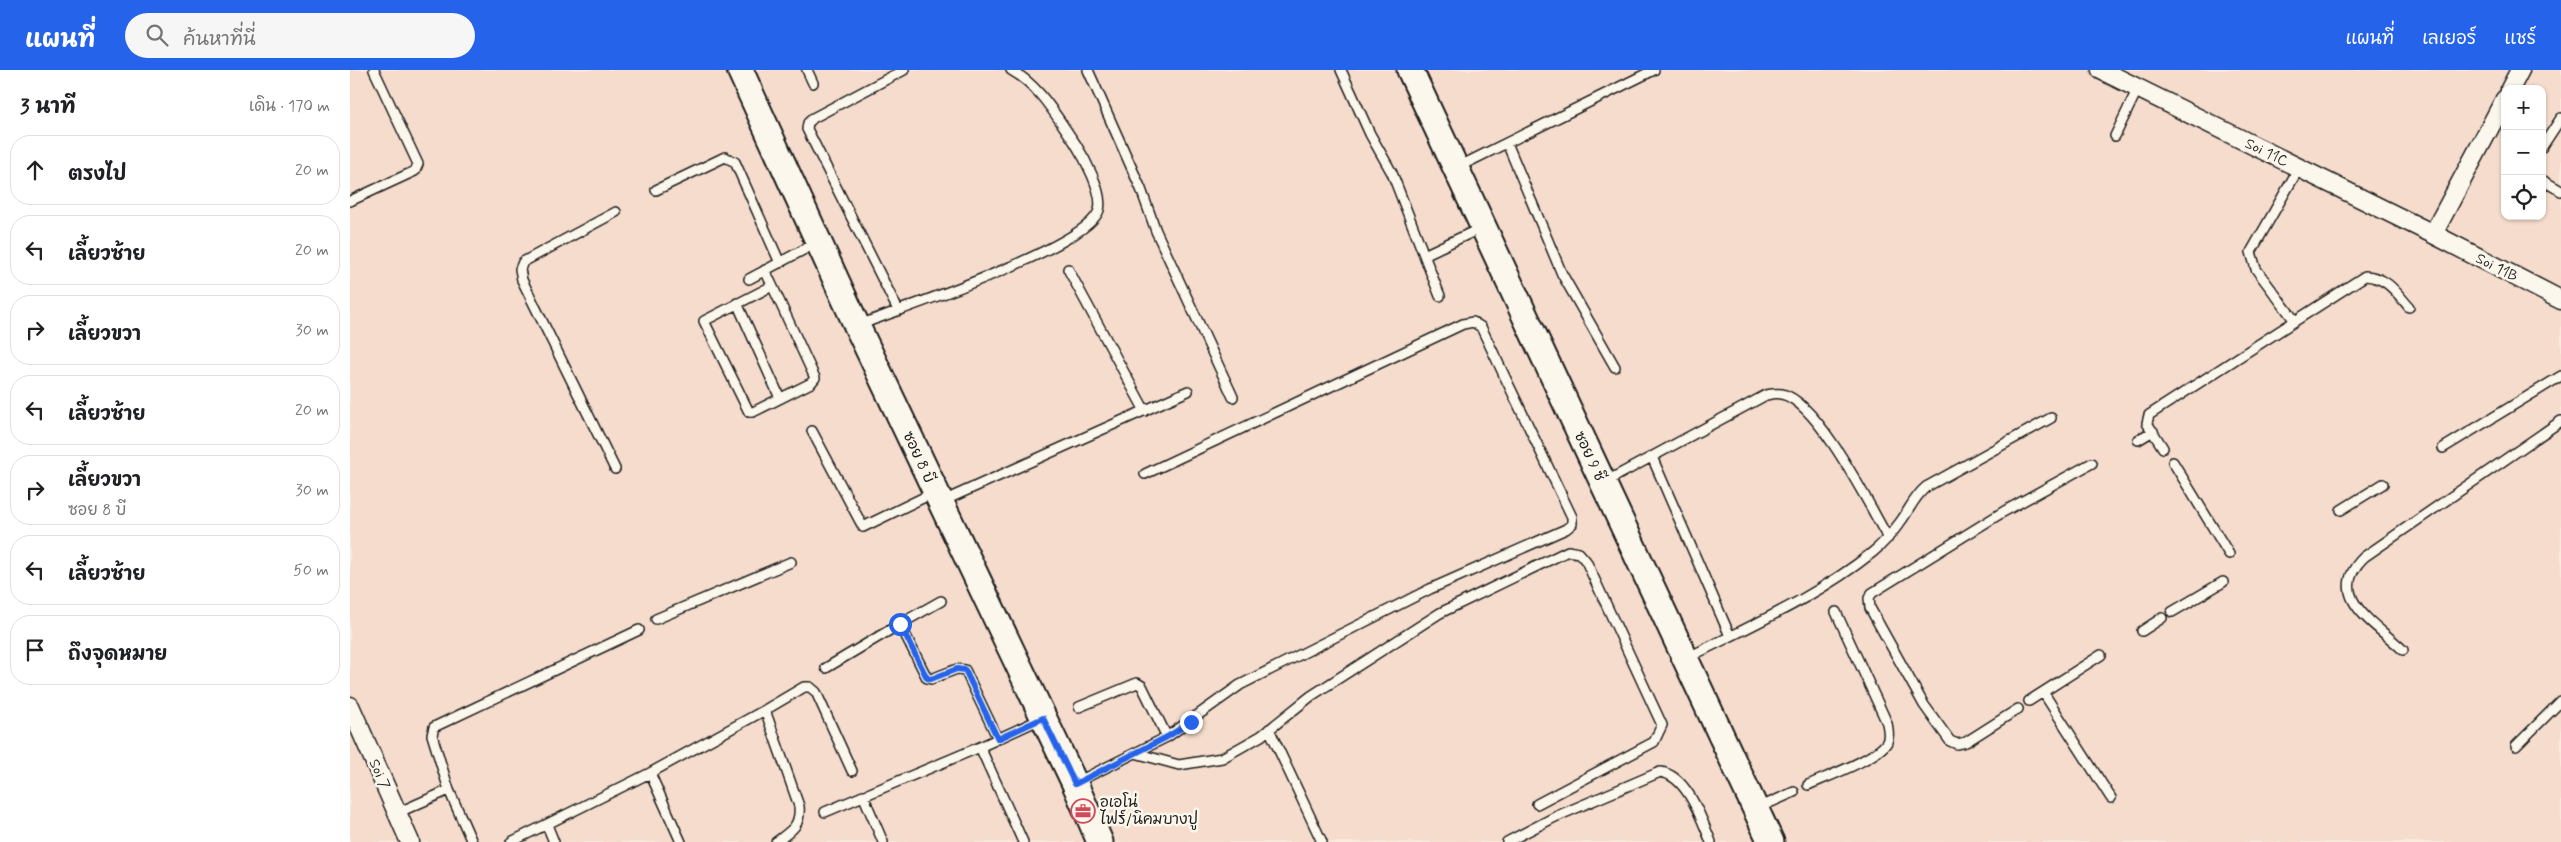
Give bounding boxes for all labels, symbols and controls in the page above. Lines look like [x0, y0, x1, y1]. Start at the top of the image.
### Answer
search box [125, 13, 475, 58]
icon: search [143, 21, 171, 49]
text: แผนที่ [25, 25, 95, 56]
text: ค้นหาที่นี่ [183, 27, 256, 52]
text: แผนที่ [2346, 27, 2394, 51]
text: เลเยอร์ [2422, 27, 2476, 51]
text: แชร์ [2504, 27, 2536, 51]
map controls [2501, 85, 2546, 220]
button: + [2501, 85, 2546, 130]
text: 3 นาที [20, 93, 76, 121]
text: เดิน · 170 m [249, 96, 330, 117]
button: − [2501, 130, 2546, 175]
street label: Soi 11C [2241, 134, 2292, 172]
icon: ahead [21, 156, 49, 184]
text: 20 m [295, 160, 329, 181]
text: ตรงไป [68, 162, 126, 187]
button: locate [2501, 175, 2546, 220]
icon: left [21, 236, 49, 264]
text: 20 m [295, 240, 329, 261]
text: เลี้ยวซ้าย [68, 242, 145, 267]
street label: Soi 11B [2472, 249, 2521, 287]
icon: right [21, 316, 49, 344]
text: 30 m [296, 320, 329, 341]
text: เลี้ยวขวา [68, 322, 141, 347]
icon: left [21, 396, 49, 424]
text: 20 m [295, 400, 329, 421]
text: เลี้ยวซ้าย [68, 402, 145, 427]
street label: ซอย 8 บี [897, 428, 939, 487]
street label: ซอย 9 ซี [1569, 428, 1609, 485]
text: เลี้ยวขวา [68, 468, 141, 493]
icon: right [21, 476, 49, 504]
text: 30 m [296, 480, 329, 501]
text: ซอย 8 บี [68, 500, 126, 521]
icon: left [21, 556, 49, 584]
text: 50 m [293, 560, 329, 581]
text: เลี้ยวซ้าย [68, 562, 145, 587]
route start [889, 613, 912, 636]
icon: arrive [21, 636, 49, 664]
text: ถึงจุดหมาย [68, 642, 167, 667]
route end [1180, 711, 1203, 734]
street label: Soi 7 [364, 756, 395, 793]
place label: อูเอโน่ ไฟร์/นิคมบางปู [1099, 792, 1198, 830]
office icon: อูเอโน่ ไฟร์/นิคมบางปู [1070, 798, 1096, 824]

